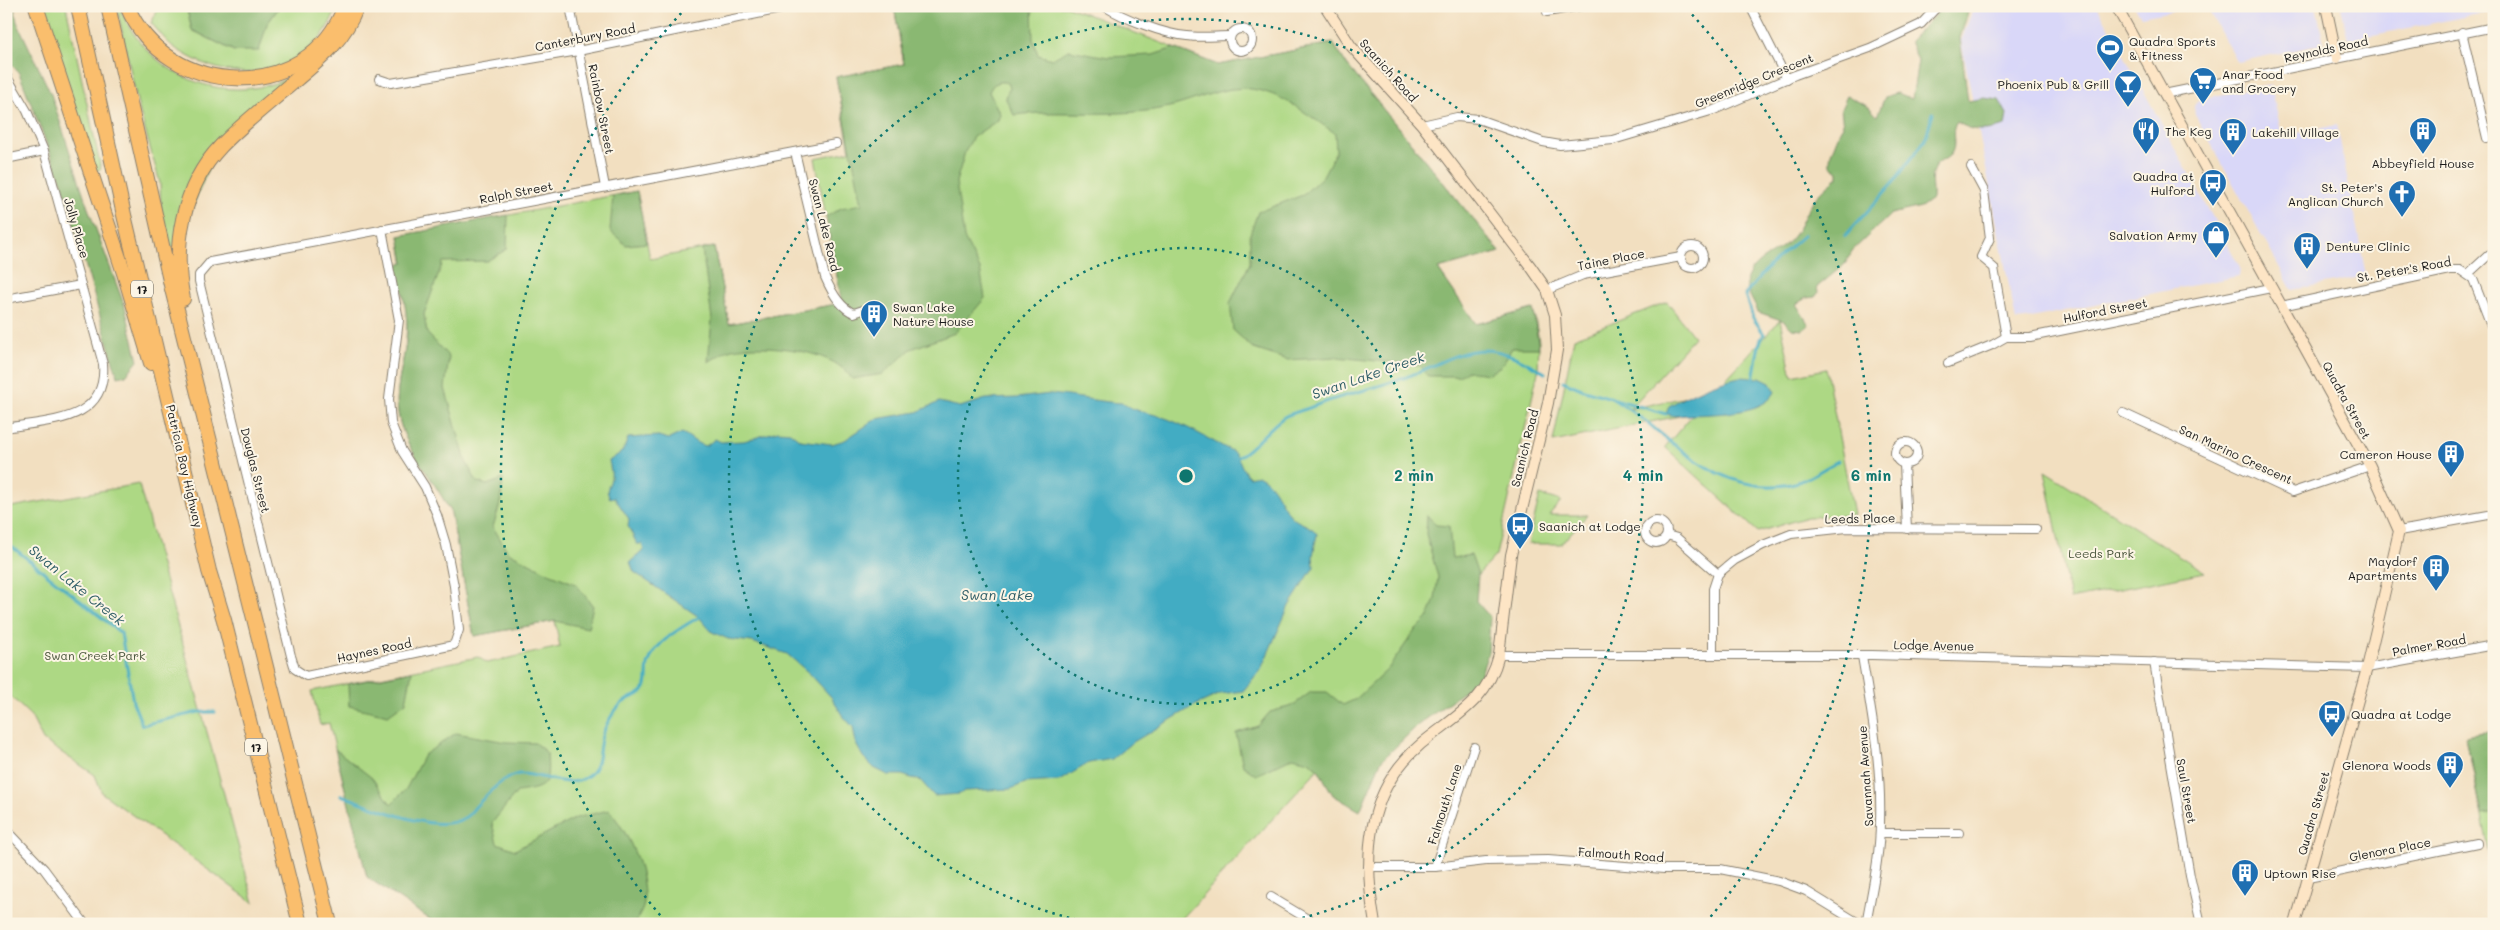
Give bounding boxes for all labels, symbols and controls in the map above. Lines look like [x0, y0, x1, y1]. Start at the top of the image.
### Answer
street label: Canterbury Road [534, 19, 637, 55]
street label: Reynolds Road [2283, 32, 2370, 66]
sports icon: Quadra Sports & Fitness [2095, 33, 2125, 72]
place label: Quadra Sports & Fitness [2129, 33, 2216, 63]
street label: Saanich Road [1356, 35, 1422, 105]
street label: Greenridge Crescent [1692, 49, 1816, 111]
street label: Rainbow Street [585, 63, 619, 155]
supermarket icon: Anar Food and Grocery [2188, 66, 2218, 105]
place label: Anar Food and Grocery [2222, 66, 2296, 96]
bar icon: Phoenix Pub & Grill [2113, 69, 2143, 108]
place label: Phoenix Pub & Grill [1998, 76, 2109, 92]
restaurant icon: The Keg [2131, 116, 2161, 155]
building icon: Abbeyfield House [2408, 116, 2438, 155]
building icon: Lakehill Village [2218, 117, 2248, 156]
place label: The Keg [2165, 123, 2211, 139]
place label: Lakehill Village [2252, 124, 2339, 140]
place label: Abbeyfield House [2371, 155, 2475, 171]
place label: Quadra at Hulford [2133, 168, 2194, 198]
bus stop icon: Quadra at Hulford [2198, 168, 2228, 207]
street label: Ralph Street [478, 177, 554, 207]
street label: Swan Lake Road [806, 177, 844, 274]
place label: St. Peter's Anglican Church [2288, 179, 2383, 209]
church icon: St. Peter's Anglican Church [2387, 179, 2417, 218]
street label: Jolly Place [61, 196, 93, 260]
shop icon: Salvation Army [2201, 220, 2231, 259]
place label: Salvation Army [2109, 227, 2197, 243]
building icon: Denture Clinic [2292, 231, 2322, 270]
place label: Denture Clinic [2326, 238, 2410, 254]
street label: Taine Place [1576, 245, 1646, 273]
street label: St. Peter's Road [2356, 253, 2453, 285]
road number: 17 [131, 280, 153, 298]
street label: Hulford Street [2061, 294, 2149, 326]
building icon: Swan Lake Nature House [859, 299, 889, 338]
place label: Swan Lake Nature House [893, 299, 974, 329]
water label: Swan Lake Creek [1309, 347, 1427, 403]
street label: Quadra Street [2319, 358, 2375, 442]
street label: Patricia Bay Highway [163, 403, 207, 529]
street label: Saanich Road [1507, 407, 1541, 489]
street label: San Marino Crescent [2177, 421, 2295, 487]
street label: Douglas Street [238, 426, 274, 514]
building icon: Cameron House [2436, 439, 2466, 478]
place label: Cameron House [2340, 446, 2432, 462]
text: 2 min [1394, 465, 1434, 485]
text: 4 min [1623, 465, 1663, 485]
text: 6 min [1851, 465, 1891, 485]
centre of rings [1177, 467, 1195, 485]
street label: Leeds Place [1824, 509, 1896, 527]
bus stop icon: Saanich at Lodge [1505, 511, 1535, 550]
place label: Saanich at Lodge [1539, 518, 1641, 534]
water label: Swan Lake Creek [25, 540, 129, 630]
park label: Leeds Park [2068, 545, 2134, 561]
place label: Maydorf Apartments [2348, 553, 2417, 583]
building icon: Maydorf Apartments [2421, 553, 2451, 592]
water label: Swan Lake [961, 585, 1033, 604]
street label: Palmer Road [2391, 631, 2467, 659]
street label: Haynes Road [335, 634, 413, 666]
street label: Lodge Avenue [1893, 636, 1975, 654]
park label: Swan Creek Park [45, 647, 145, 663]
bus stop icon: Quadra at Lodge [2317, 699, 2347, 738]
place label: Quadra at Lodge [2351, 706, 2451, 722]
street label: Savannah Avenue [1853, 725, 1877, 827]
road number: 17 [245, 739, 267, 756]
building icon: Glenora Woods [2435, 750, 2465, 789]
street label: Saul Street [2173, 757, 2201, 825]
place label: Glenora Woods [2342, 757, 2431, 773]
street label: Falmouth Lane [1423, 761, 1465, 847]
street label: Quadra Street [2293, 769, 2333, 857]
street label: Glenora Place [2348, 833, 2432, 865]
street label: Falmouth Road [1577, 843, 1665, 865]
building icon: Uptown Rise [2230, 858, 2260, 897]
place label: Uptown Rise [2264, 865, 2336, 881]

